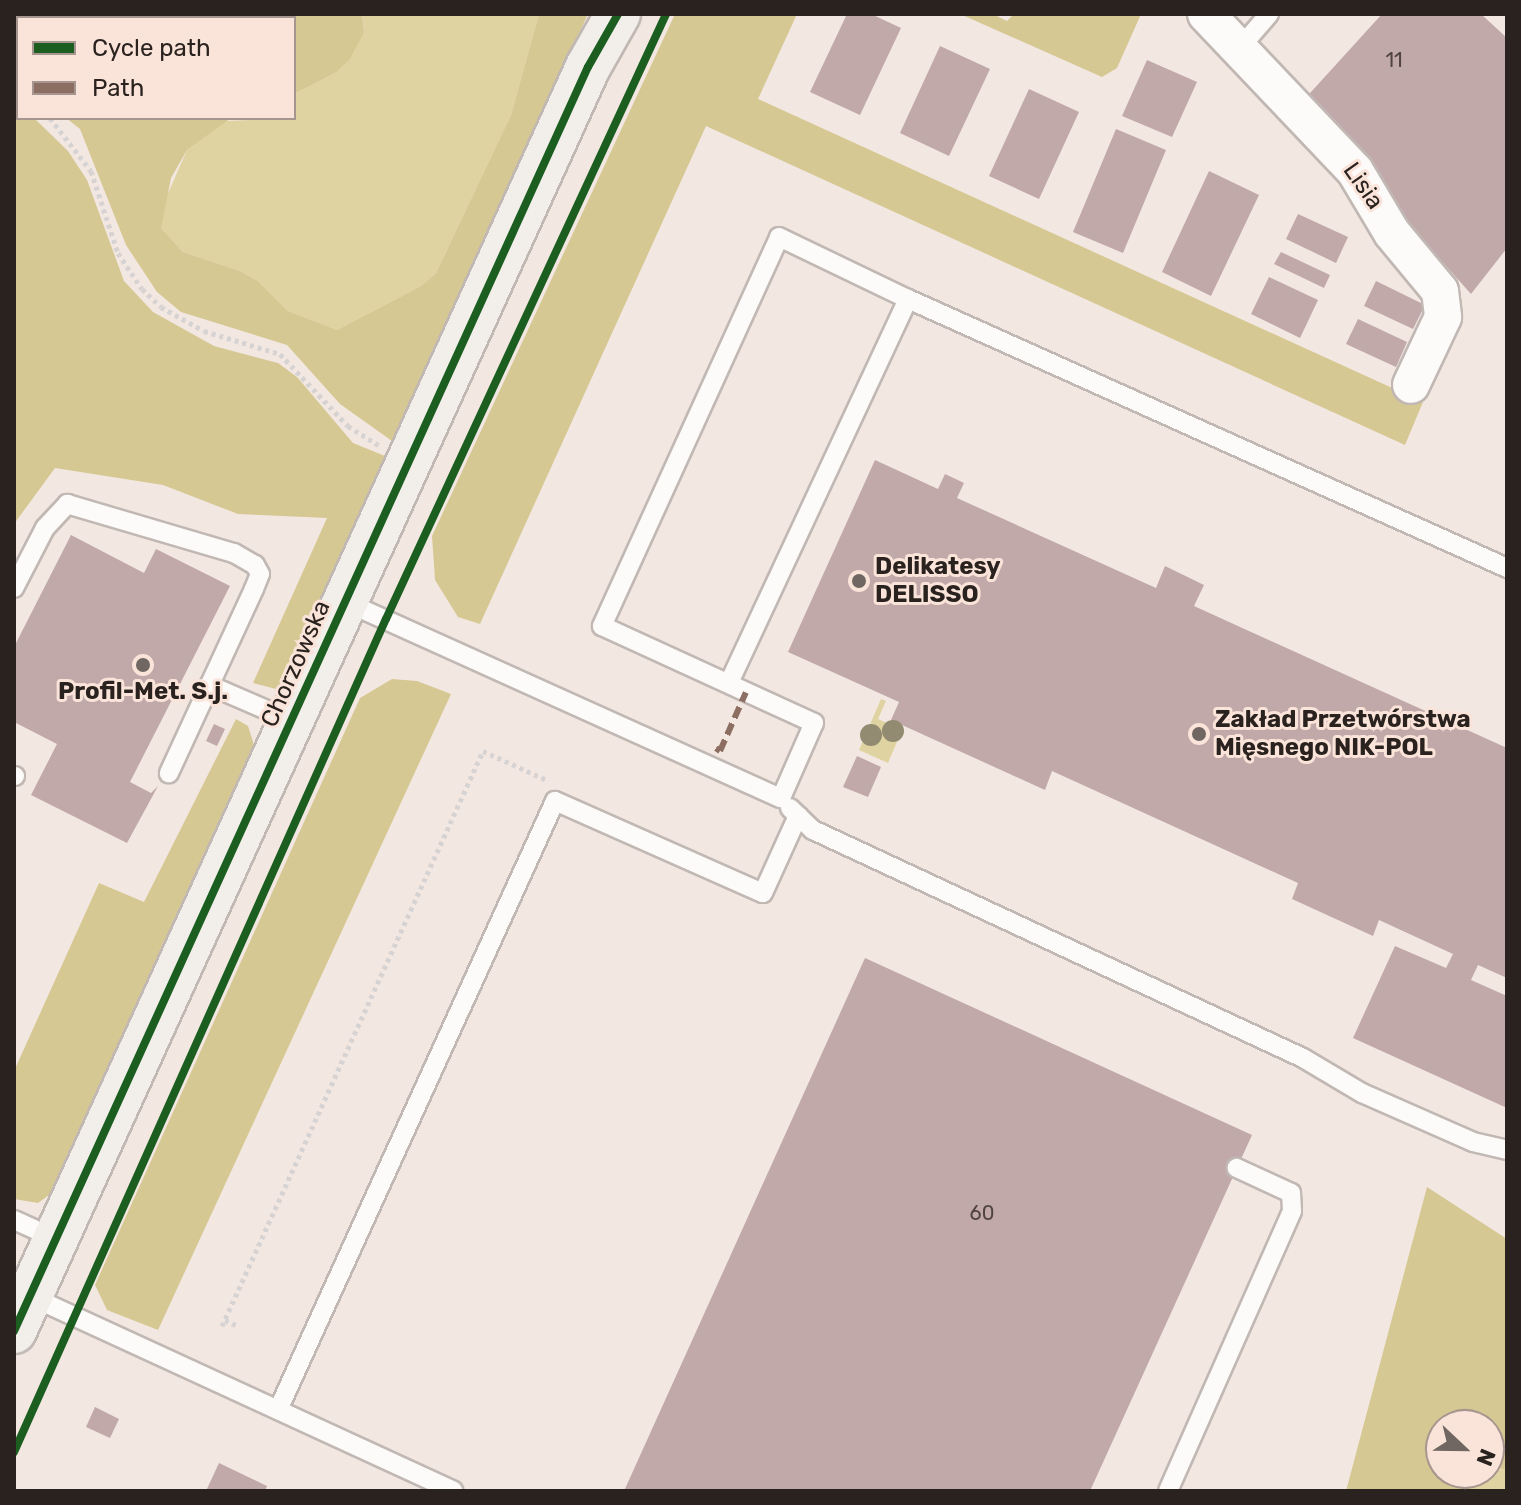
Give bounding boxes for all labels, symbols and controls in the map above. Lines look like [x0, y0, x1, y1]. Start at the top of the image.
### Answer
legend [16, 16, 296, 120]
text: Cycle path [92, 34, 211, 62]
house number: 11 [1385, 48, 1403, 72]
text: Path [92, 74, 144, 102]
street label: Lisia [1337, 157, 1389, 215]
place label: Delikatesy DELISSO [875, 553, 1001, 609]
marker: Delikatesy DELISSO [850, 572, 868, 590]
street label: Chorzowska [255, 596, 337, 732]
marker: Profil-Met. S.j. [134, 656, 152, 674]
place label: Profil-Met. S.j. [58, 678, 228, 706]
place label: Zakład Przetwórstwa Mięsnego NIK-POL [1215, 706, 1471, 762]
marker: Zakład Przetwórstwa Mięsnego NIK-POL [1190, 725, 1208, 743]
house number: 60 [970, 1201, 994, 1225]
north arrow [1425, 1409, 1505, 1489]
text: N [1470, 1445, 1501, 1470]

